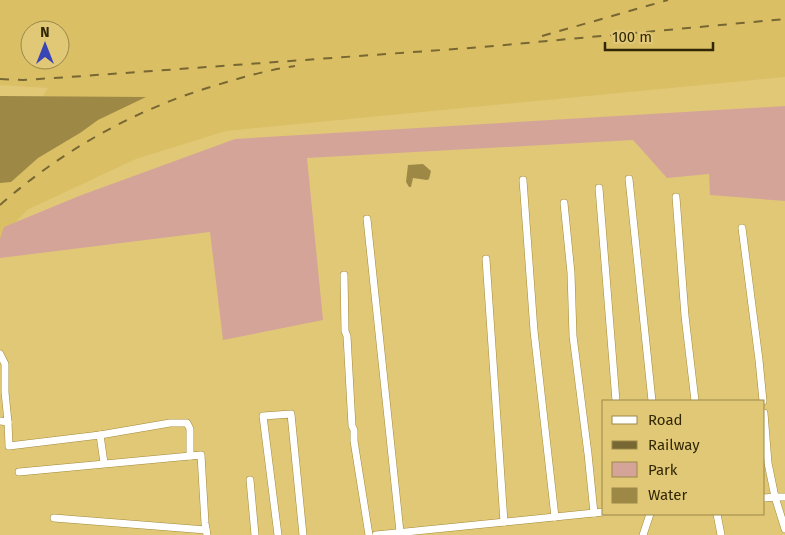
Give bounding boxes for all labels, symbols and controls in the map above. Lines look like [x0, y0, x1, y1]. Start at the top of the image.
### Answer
north arrow [20, 20, 70, 70]
scale bar [605, 20, 712, 52]
text: N [40, 24, 50, 41]
text: 100 m [612, 28, 652, 46]
legend [602, 400, 765, 515]
text: Road [648, 411, 683, 429]
text: Railway [648, 436, 700, 454]
text: Park [648, 461, 678, 479]
text: Water [648, 486, 687, 504]

